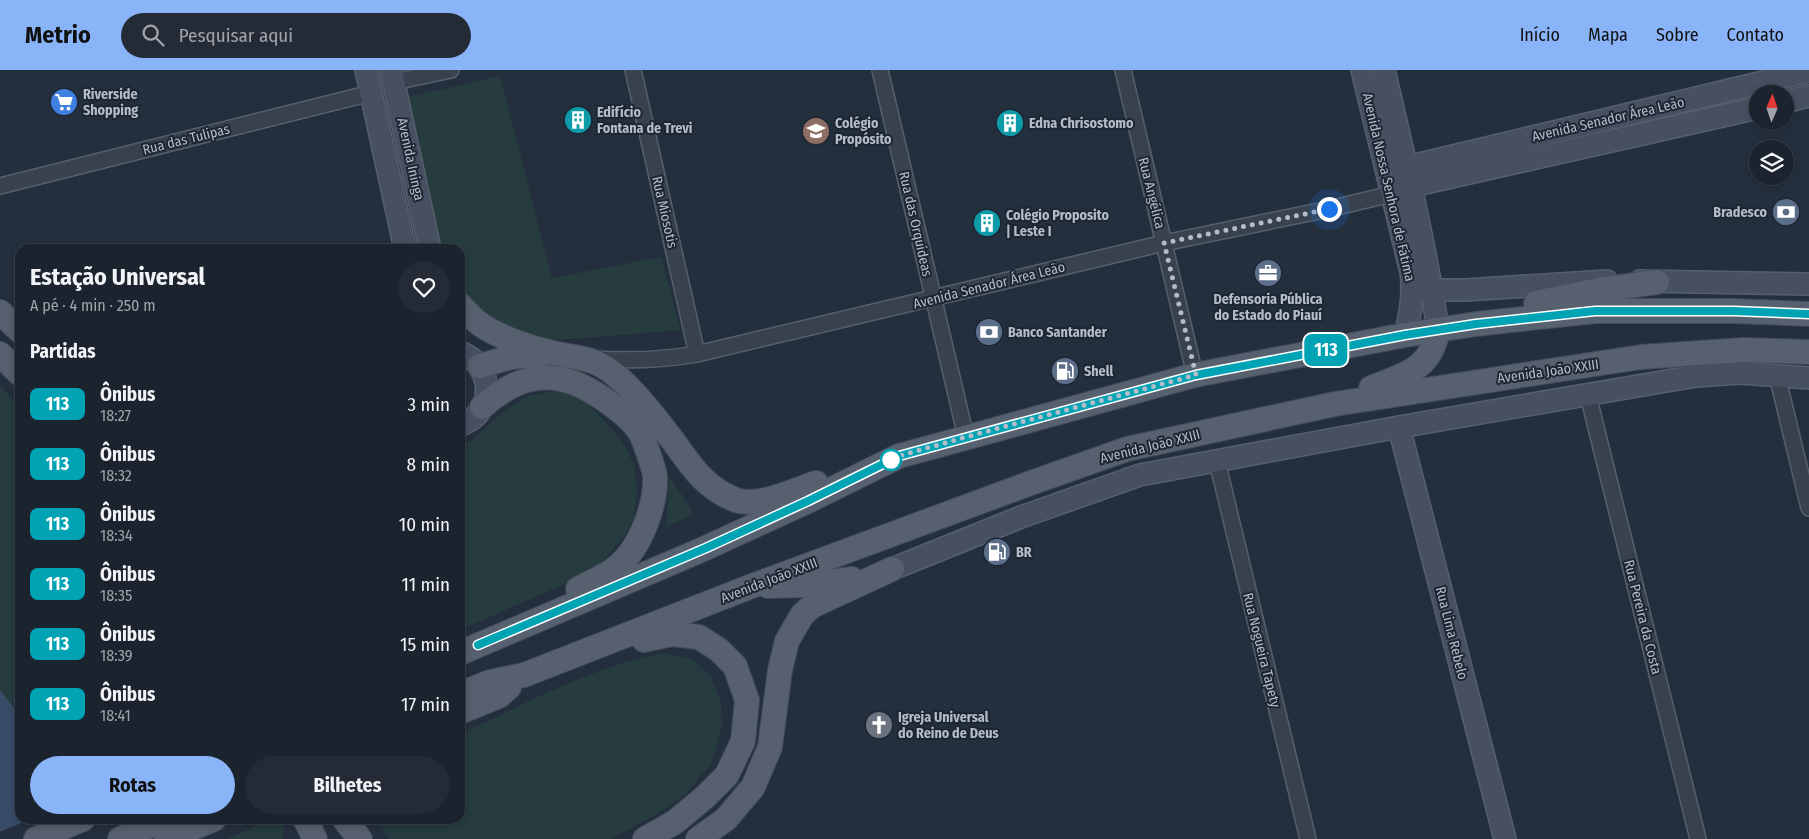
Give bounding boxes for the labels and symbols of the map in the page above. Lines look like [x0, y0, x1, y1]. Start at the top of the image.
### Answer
north arrow [1749, 85, 1794, 130]
place label: Riverside Shopping [83, 86, 138, 119]
supermarket icon: Riverside Shopping [49, 87, 79, 117]
street label: Avenida Nossa Senhora de Fátima [1359, 91, 1419, 283]
street label: Avenida Senador Área Leão [1530, 93, 1686, 145]
place label: Edifício Fontana de Trevi [597, 104, 693, 137]
building icon: Edifício Fontana de Trevi [563, 105, 593, 135]
building icon: Edna Chrisostomo [995, 108, 1025, 138]
place label: Colégio Propósito [835, 115, 892, 148]
place label: Edna Chrisostomo [1029, 115, 1134, 132]
street label: Avenida Ininga [393, 116, 428, 202]
school or university icon: Colégio Propósito [801, 116, 831, 146]
street label: Rua das Tulipas [141, 120, 231, 159]
street label: Rua Angélica [1134, 156, 1169, 231]
street label: Rua das Orquídeas [895, 170, 936, 278]
street label: Rua Miosotis [648, 174, 681, 250]
your location [1317, 197, 1342, 222]
bank icon: Bradesco [1771, 197, 1801, 227]
place label: Bradesco [1713, 204, 1768, 221]
place label: Colégio Proposito | Leste I [1006, 207, 1109, 240]
building icon: Colégio Proposito | Leste I [972, 208, 1002, 238]
street label: Avenida Senador Área Leão [911, 257, 1067, 313]
office icon: Defensoria Pública do Estado do Piauí [1253, 258, 1283, 288]
place label: Defensoria Pública do Estado do Piauí [1213, 291, 1323, 324]
bank icon: Banco Santander [974, 317, 1004, 347]
place label: Banco Santander [1008, 324, 1108, 341]
line badge: 113 [1297, 334, 1355, 366]
fuel station icon: Shell [1050, 356, 1080, 386]
street label: Avenida João XXIII [1496, 356, 1600, 387]
place label: Shell [1084, 363, 1114, 380]
street label: Avenida João XXIII [1098, 426, 1202, 467]
unlabelled marker [880, 449, 902, 471]
fuel station icon: BR [982, 537, 1012, 567]
place label: BR [1016, 544, 1032, 561]
street label: Avenida João XXIII [718, 554, 820, 607]
street label: Rua Pereira da Costa [1620, 558, 1665, 676]
street label: Rua Lima Rebelo [1432, 585, 1471, 681]
street label: Rua Nogueira Tapety [1239, 591, 1284, 710]
place label: Igreja Universal do Reino de Deus [898, 709, 999, 742]
church icon: Igreja Universal do Reino de Deus [864, 710, 894, 740]

